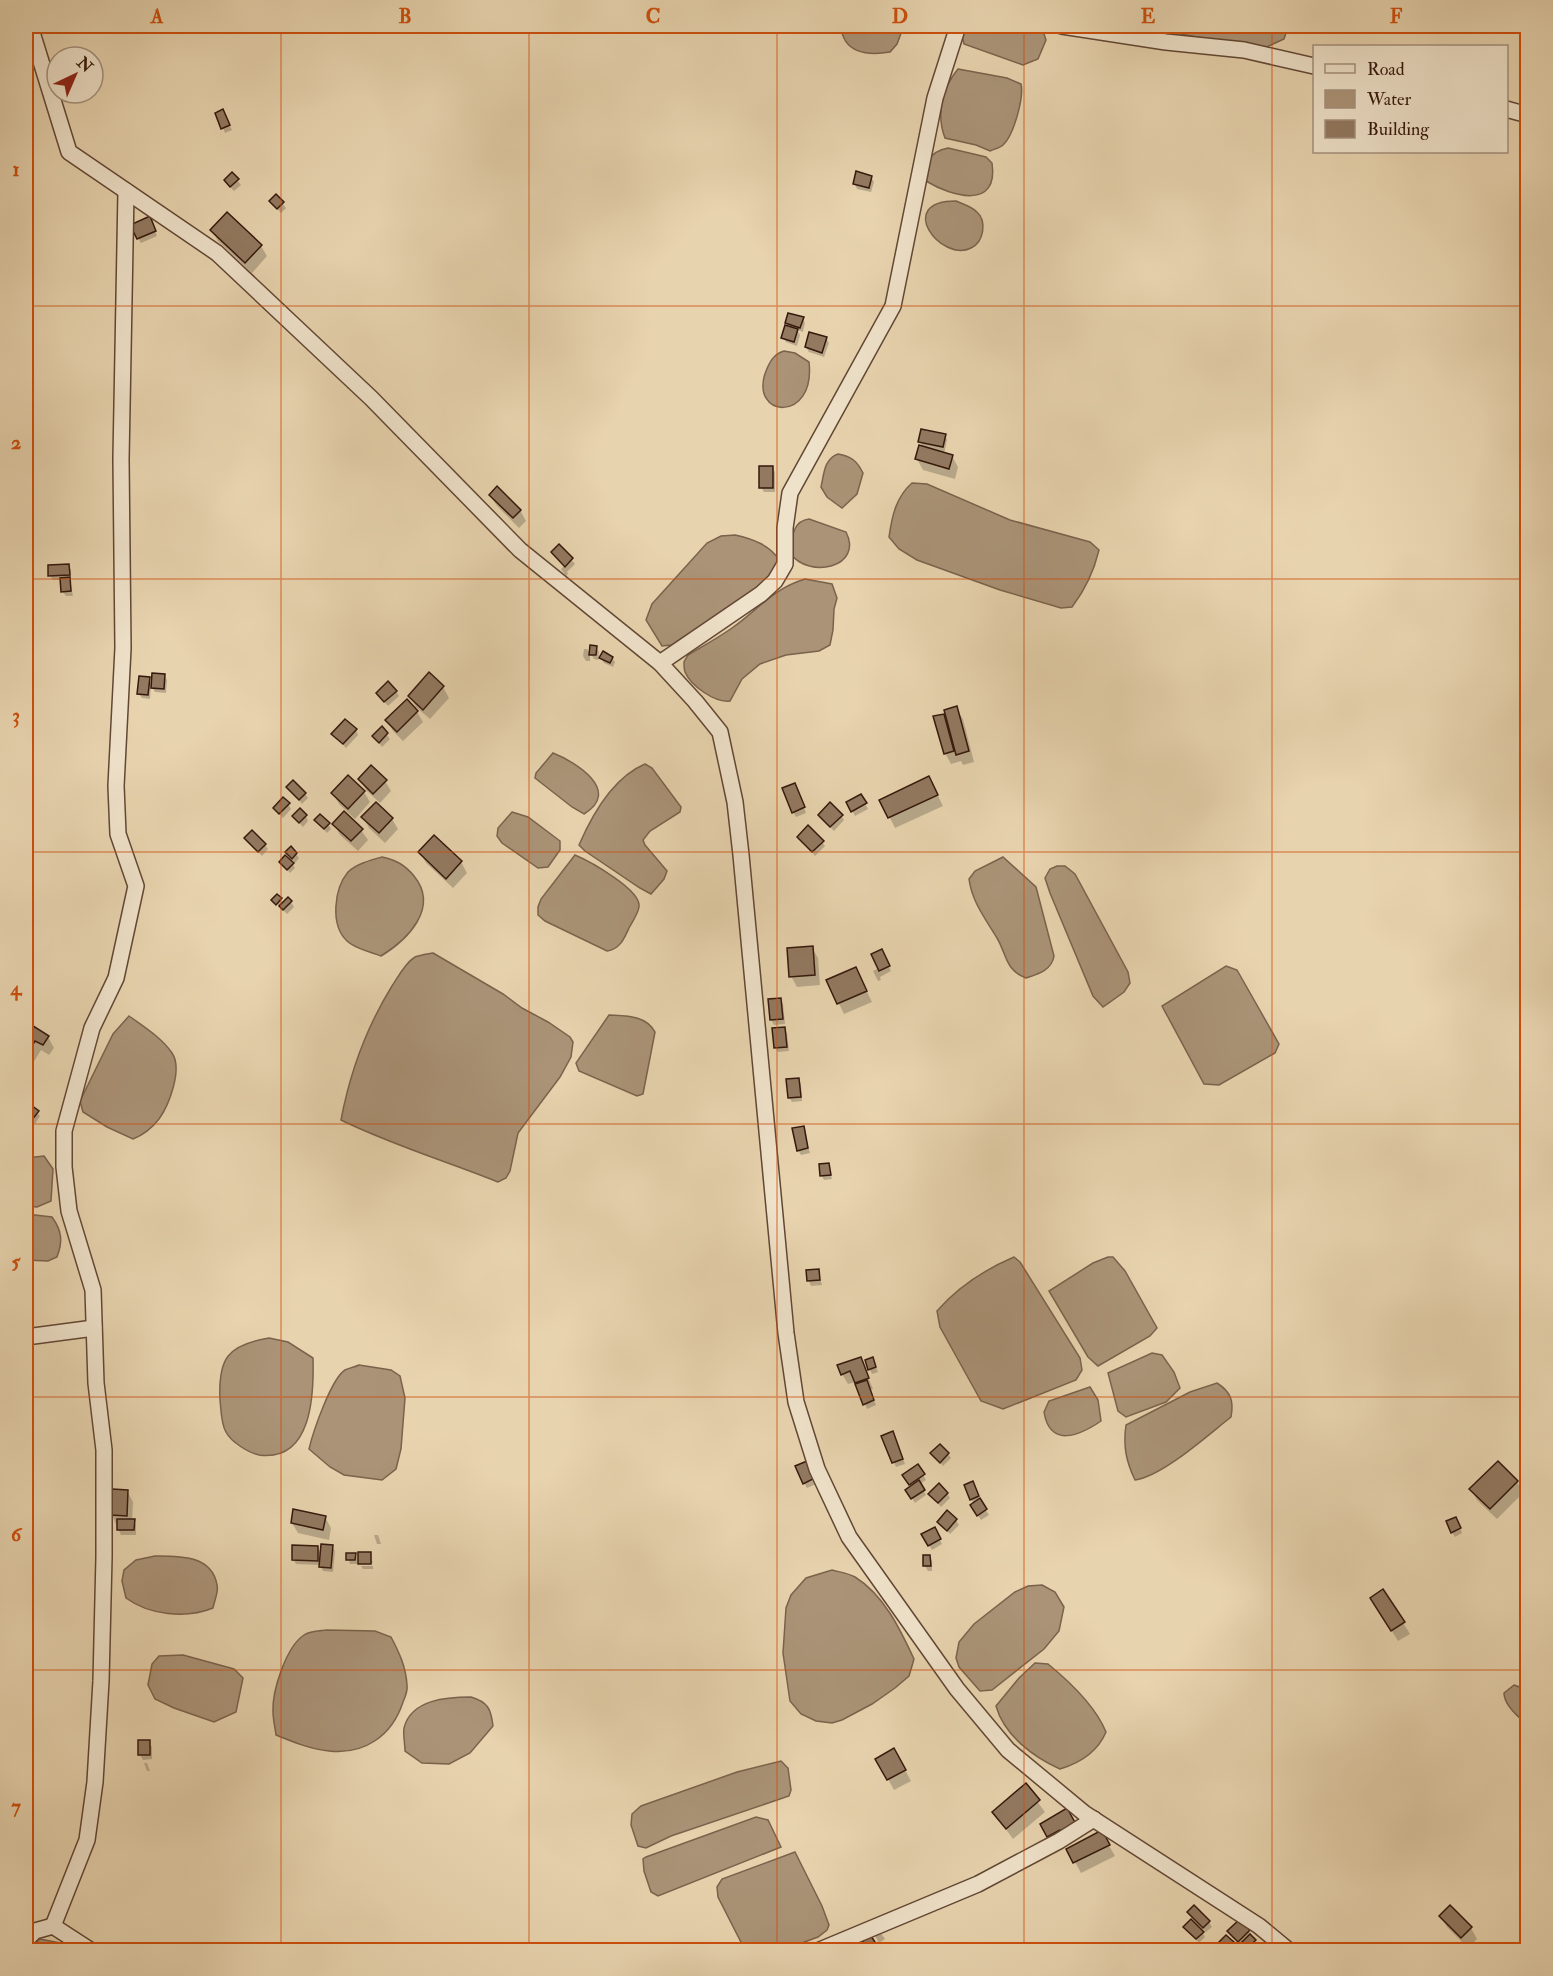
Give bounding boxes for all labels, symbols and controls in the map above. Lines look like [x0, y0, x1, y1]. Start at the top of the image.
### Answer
text: A [150, 4, 164, 29]
text: B [398, 4, 412, 29]
text: C [646, 4, 660, 29]
text: D [892, 4, 908, 29]
text: E [1141, 4, 1156, 29]
text: F [1390, 4, 1403, 29]
north arrow [45, 45, 105, 105]
legend [1313, 45, 1508, 153]
text: N [72, 52, 97, 78]
text: Road [1367, 58, 1405, 81]
text: Water [1366, 88, 1411, 111]
text: Building [1367, 118, 1430, 141]
text: 1 [12, 157, 20, 182]
text: 2 [11, 430, 21, 455]
text: 3 [12, 703, 20, 728]
text: 4 [10, 976, 23, 1001]
text: 5 [12, 1249, 22, 1274]
text: 6 [11, 1522, 23, 1547]
text: 7 [11, 1794, 21, 1819]

